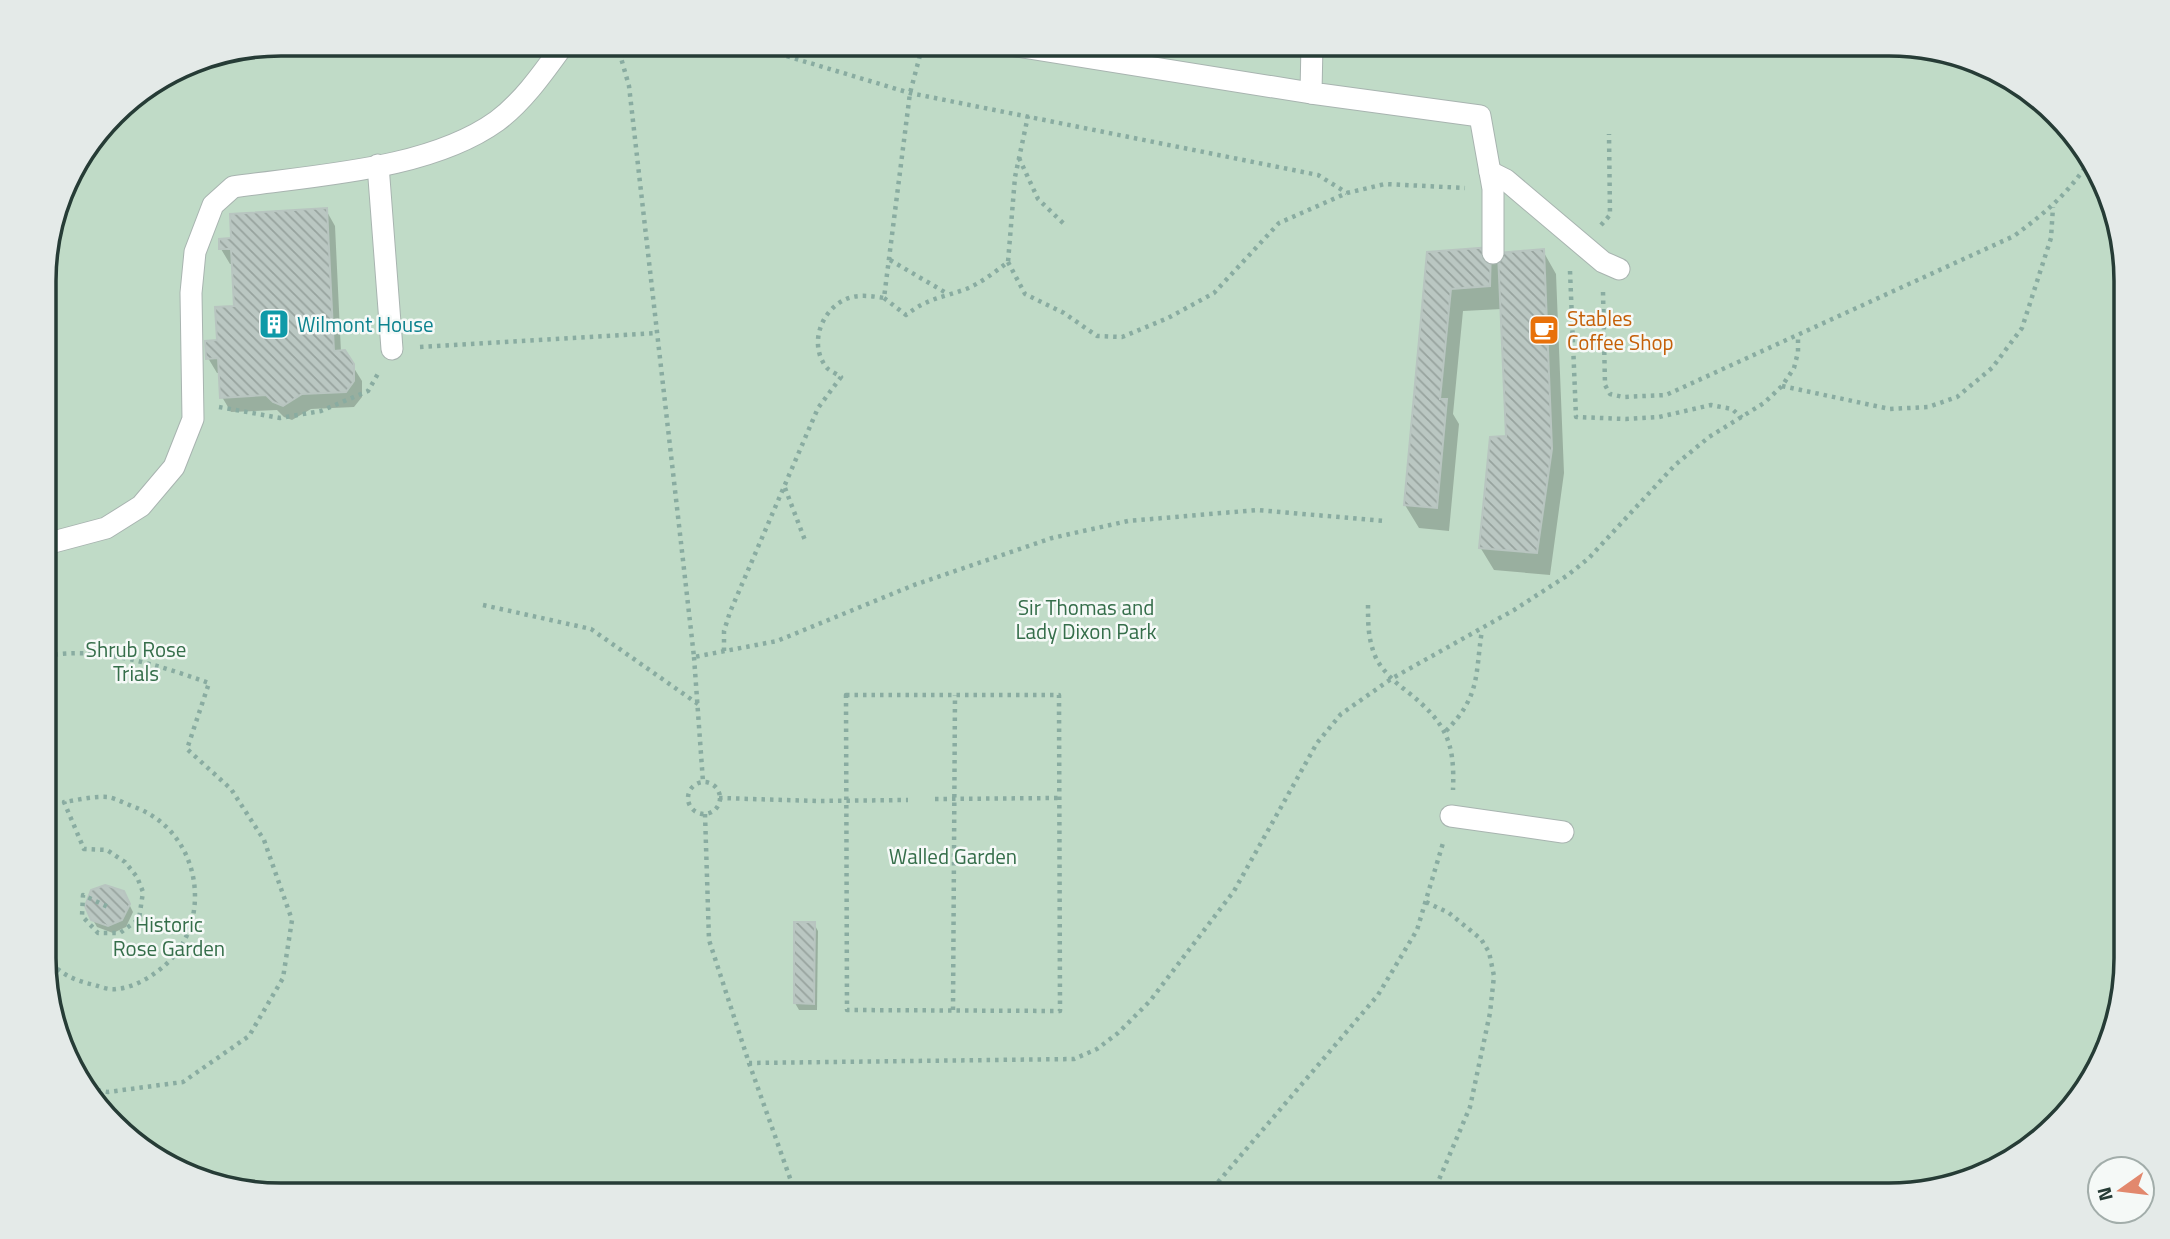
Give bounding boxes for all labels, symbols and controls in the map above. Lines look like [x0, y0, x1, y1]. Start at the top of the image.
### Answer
place label: Stables Coffee Shop [1567, 302, 1674, 358]
building icon: Wilmont House [257, 307, 291, 341]
place label: Wilmont House [297, 308, 434, 340]
cafe icon: Stables Coffee Shop [1527, 313, 1561, 347]
park label: Sir Thomas and Lady Dixon Park [1015, 591, 1157, 647]
park label: Shrub Rose Trials [86, 633, 186, 689]
park label: Walled Garden [889, 840, 1017, 872]
park label: Historic Rose Garden [113, 908, 225, 964]
north arrow [2086, 1155, 2156, 1225]
text: N [2088, 1184, 2120, 1204]

